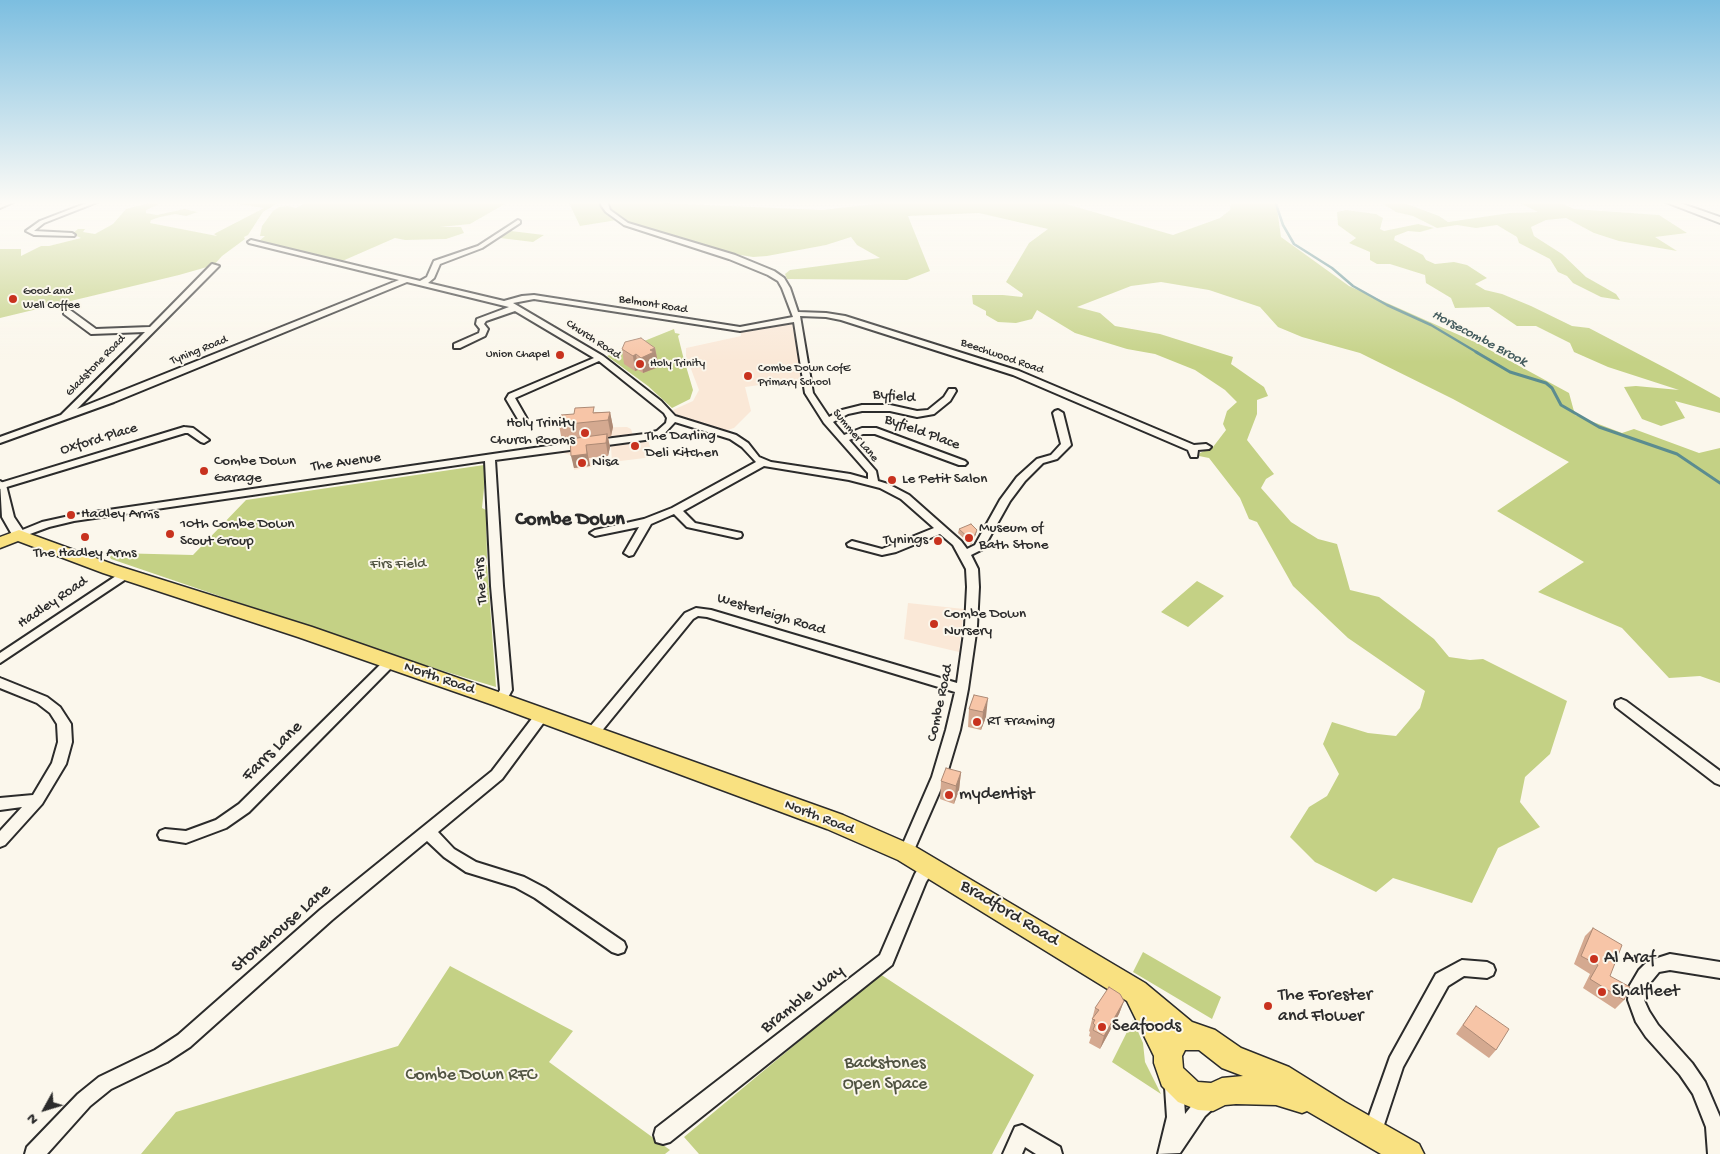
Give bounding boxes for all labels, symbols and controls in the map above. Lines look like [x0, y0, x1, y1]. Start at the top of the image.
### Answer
place label: Good and Well Coffee [23, 285, 80, 313]
street label: Belmont Road [618, 292, 688, 318]
marker: Good and Well Coffee [7, 293, 19, 305]
water label: Horsecombe Brook [1429, 307, 1529, 371]
street label: Church Road [563, 317, 623, 363]
street label: Gladstone Road [63, 332, 129, 400]
street label: Tyning Road [168, 333, 230, 369]
street label: Beechwood Road [959, 336, 1045, 378]
place label: Union Chapel [486, 348, 550, 362]
marker: Union Chapel [554, 349, 566, 361]
place label: Holy Trinity [650, 357, 705, 371]
marker: Holy Trinity [634, 358, 646, 370]
place label: Combe Down CofE Primary School [758, 362, 850, 390]
marker: Combe Down CofE Primary School [742, 370, 754, 382]
street label: Byfield [872, 386, 916, 408]
street label: Summer Lane [829, 407, 881, 465]
street label: Byfield Place [882, 411, 962, 455]
place label: Holy Trinity Church Rooms [490, 415, 575, 450]
street label: Oxford Place [58, 420, 140, 460]
marker: Holy Trinity Church Rooms [579, 427, 591, 439]
place label: The Darling Deli Kitchen [645, 428, 718, 463]
marker: The Darling Deli Kitchen [629, 440, 641, 452]
street label: The Avenue [310, 449, 382, 477]
place label: Combe Down Garage [214, 453, 296, 488]
place label: Nisa [592, 454, 619, 472]
marker: Nisa [576, 457, 588, 469]
marker: Combe Down Garage [198, 465, 210, 477]
place label: Le Petit Salon [902, 471, 987, 489]
marker: Le Petit Salon [886, 474, 898, 486]
place label: Hadley Arms [81, 506, 159, 524]
marker: Hadley Arms [65, 509, 77, 521]
district label: Combe Down [515, 509, 625, 533]
place label: 10th Combe Down Scout Group [180, 516, 294, 551]
place label: Museum of Bath Stone [979, 520, 1048, 555]
marker: 10th Combe Down Scout Group [164, 528, 176, 540]
marker: The Hadley Arms [79, 531, 91, 543]
place label: Tynings [883, 532, 928, 550]
marker: Museum of Bath Stone [963, 532, 975, 544]
marker: Tynings [932, 535, 944, 547]
place label: The Hadley Arms [33, 545, 137, 563]
park label: Firs Field [370, 556, 426, 574]
street label: The Firs [471, 557, 493, 605]
street label: Hadley Road [15, 573, 91, 633]
street label: Westerleigh Road [715, 590, 827, 640]
place label: Combe Down Nursery [944, 606, 1026, 641]
marker: Combe Down Nursery [928, 618, 940, 630]
street label: North Road [401, 659, 477, 699]
street label: Combe Road [924, 663, 958, 743]
place label: RT Framing [987, 713, 1055, 731]
marker: RT Framing [971, 716, 983, 728]
street label: Farrs Lane [238, 717, 308, 787]
place label: mydentist [959, 784, 1034, 806]
marker: mydentist [943, 789, 955, 801]
street label: North Road [782, 796, 856, 840]
street label: Bradford Road [956, 876, 1062, 952]
street label: Stonehouse Lane [228, 880, 336, 978]
place label: Al Araf [1604, 948, 1655, 970]
marker: Al Araf [1588, 953, 1600, 965]
street label: Bramble Way [757, 961, 849, 1039]
place label: Shalfleet [1612, 981, 1679, 1003]
place label: The Forester and Flower [1278, 985, 1372, 1028]
marker: Shalfleet [1596, 986, 1608, 998]
marker: The Forester and Flower [1262, 1000, 1274, 1012]
place label: Seafoods [1112, 1016, 1181, 1038]
marker: Seafoods [1096, 1021, 1108, 1033]
park label: Backstones Open Space [843, 1053, 927, 1096]
park label: Combe Down RFC [405, 1065, 537, 1087]
north arrow [20, 1084, 70, 1134]
text: N [23, 1110, 42, 1128]

